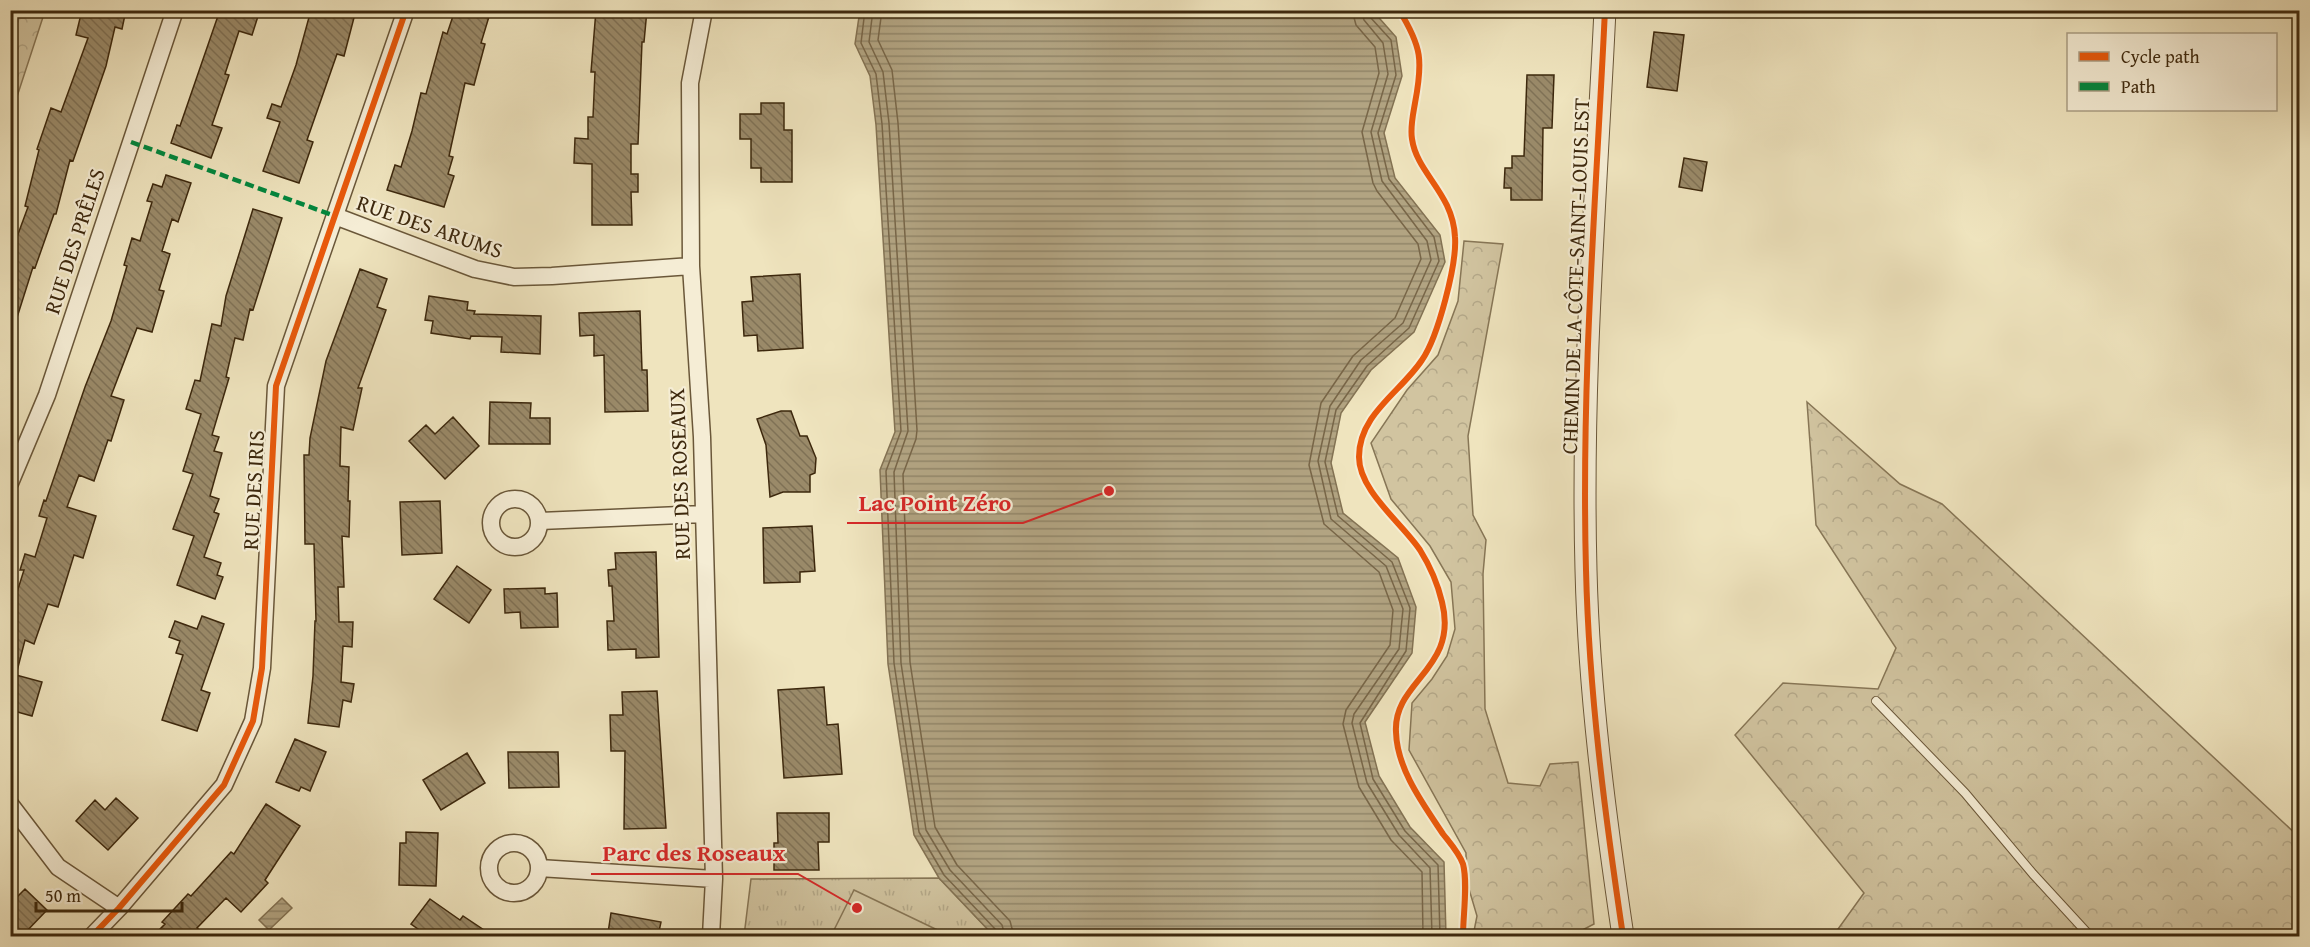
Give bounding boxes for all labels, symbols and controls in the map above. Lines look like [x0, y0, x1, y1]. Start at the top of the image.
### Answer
legend [2067, 33, 2277, 111]
text: Cycle path [2121, 43, 2200, 70]
text: Path [2121, 73, 2156, 100]
street label: CHEMIN DE LA CÔTE-SAINT-LOUIS EST [1553, 97, 1597, 455]
street label: RUE DES PRÊLES [35, 164, 113, 318]
street label: RUE DES ARUMS [353, 186, 507, 266]
street label: RUE DES ROSEAUX [660, 387, 698, 560]
street label: RUE DES IRIS [234, 429, 272, 551]
callout: Lac Point Zéro [847, 481, 1023, 523]
text: Lac Point Zéro [859, 485, 1011, 520]
callout: Parc des Roseaux [591, 832, 798, 874]
text: Parc des Roseaux [603, 835, 786, 870]
scale bar [36, 875, 182, 913]
text: 50 m [45, 882, 81, 909]

